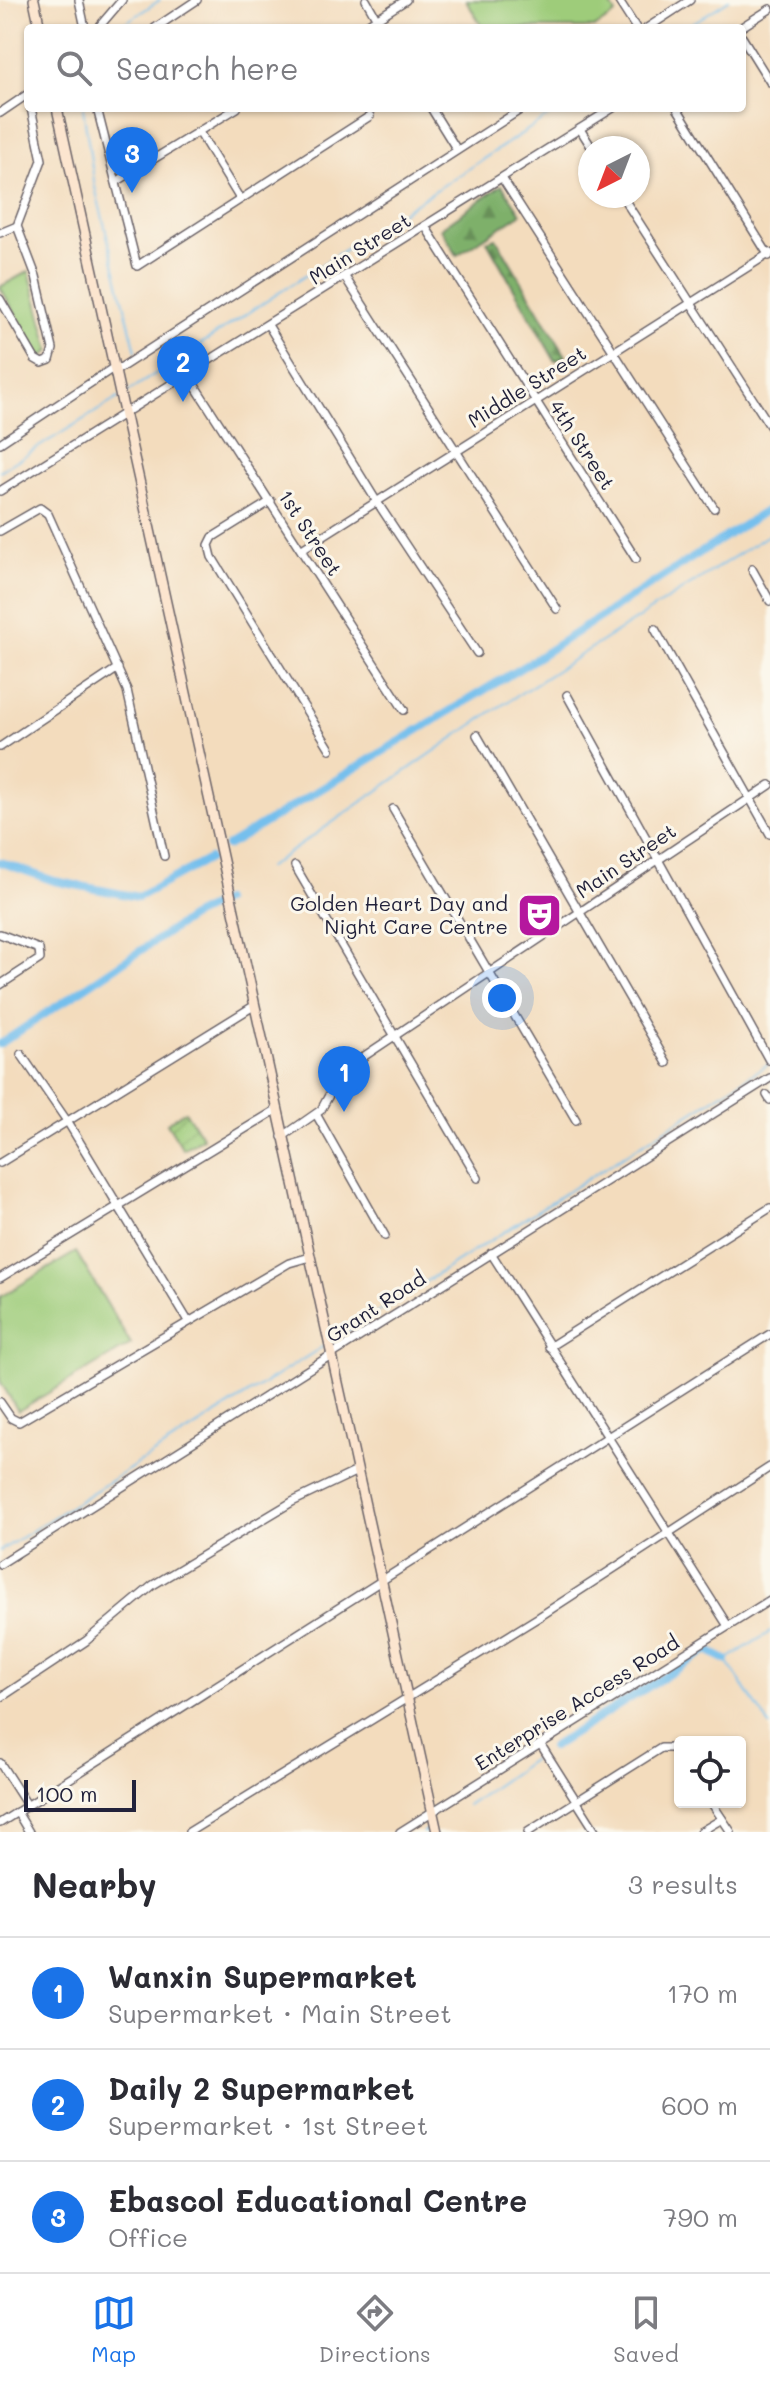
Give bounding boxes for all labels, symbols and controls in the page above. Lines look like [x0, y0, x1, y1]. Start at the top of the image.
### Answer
search box [24, 24, 746, 112]
icon: search [52, 46, 96, 90]
text: Search here [116, 48, 299, 88]
pin: 3 [106, 127, 158, 193]
north arrow [578, 136, 650, 208]
street label: Main Street [304, 206, 415, 290]
pin: 2 [157, 336, 209, 402]
street label: Middle Street [462, 339, 591, 433]
street label: 4th Street [544, 395, 621, 494]
street label: 1st Street [273, 484, 348, 580]
street label: Main Street [570, 817, 681, 903]
place label: Golden Heart Day and Night Care Centre [290, 890, 508, 939]
theatre icon: Golden Heart Day and Night Care Centre [515, 892, 563, 940]
your location [482, 978, 522, 1018]
pin: 1 [318, 1046, 370, 1112]
street label: Grant Road [321, 1264, 430, 1348]
street label: Enterprise Access Road [469, 1629, 684, 1776]
map controls [674, 1736, 746, 1808]
button: locate [674, 1736, 746, 1808]
scale bar [24, 1776, 136, 1812]
text: 100 m [36, 1779, 98, 1808]
text: Nearby [32, 1862, 157, 1907]
text: 3 results [628, 1867, 738, 1901]
text: Wanxin Supermarket [108, 1956, 417, 1996]
text: 1 [52, 1976, 64, 2010]
text: 170 m [667, 1976, 738, 2010]
text: Supermarket · Main Street [108, 1996, 452, 2030]
text: Daily 2 Supermarket [108, 2068, 414, 2108]
text: 2 [51, 2088, 65, 2122]
text: 600 m [661, 2088, 738, 2122]
text: Supermarket · 1st Street [108, 2108, 428, 2142]
text: Ebascol Educational Centre [108, 2180, 527, 2220]
text: 3 [50, 2200, 66, 2234]
text: 790 m [663, 2200, 738, 2234]
text: Office [108, 2220, 188, 2254]
tab: Map [91, 2291, 136, 2368]
tab: Directions [319, 2291, 431, 2368]
tab: Saved [613, 2291, 679, 2368]

